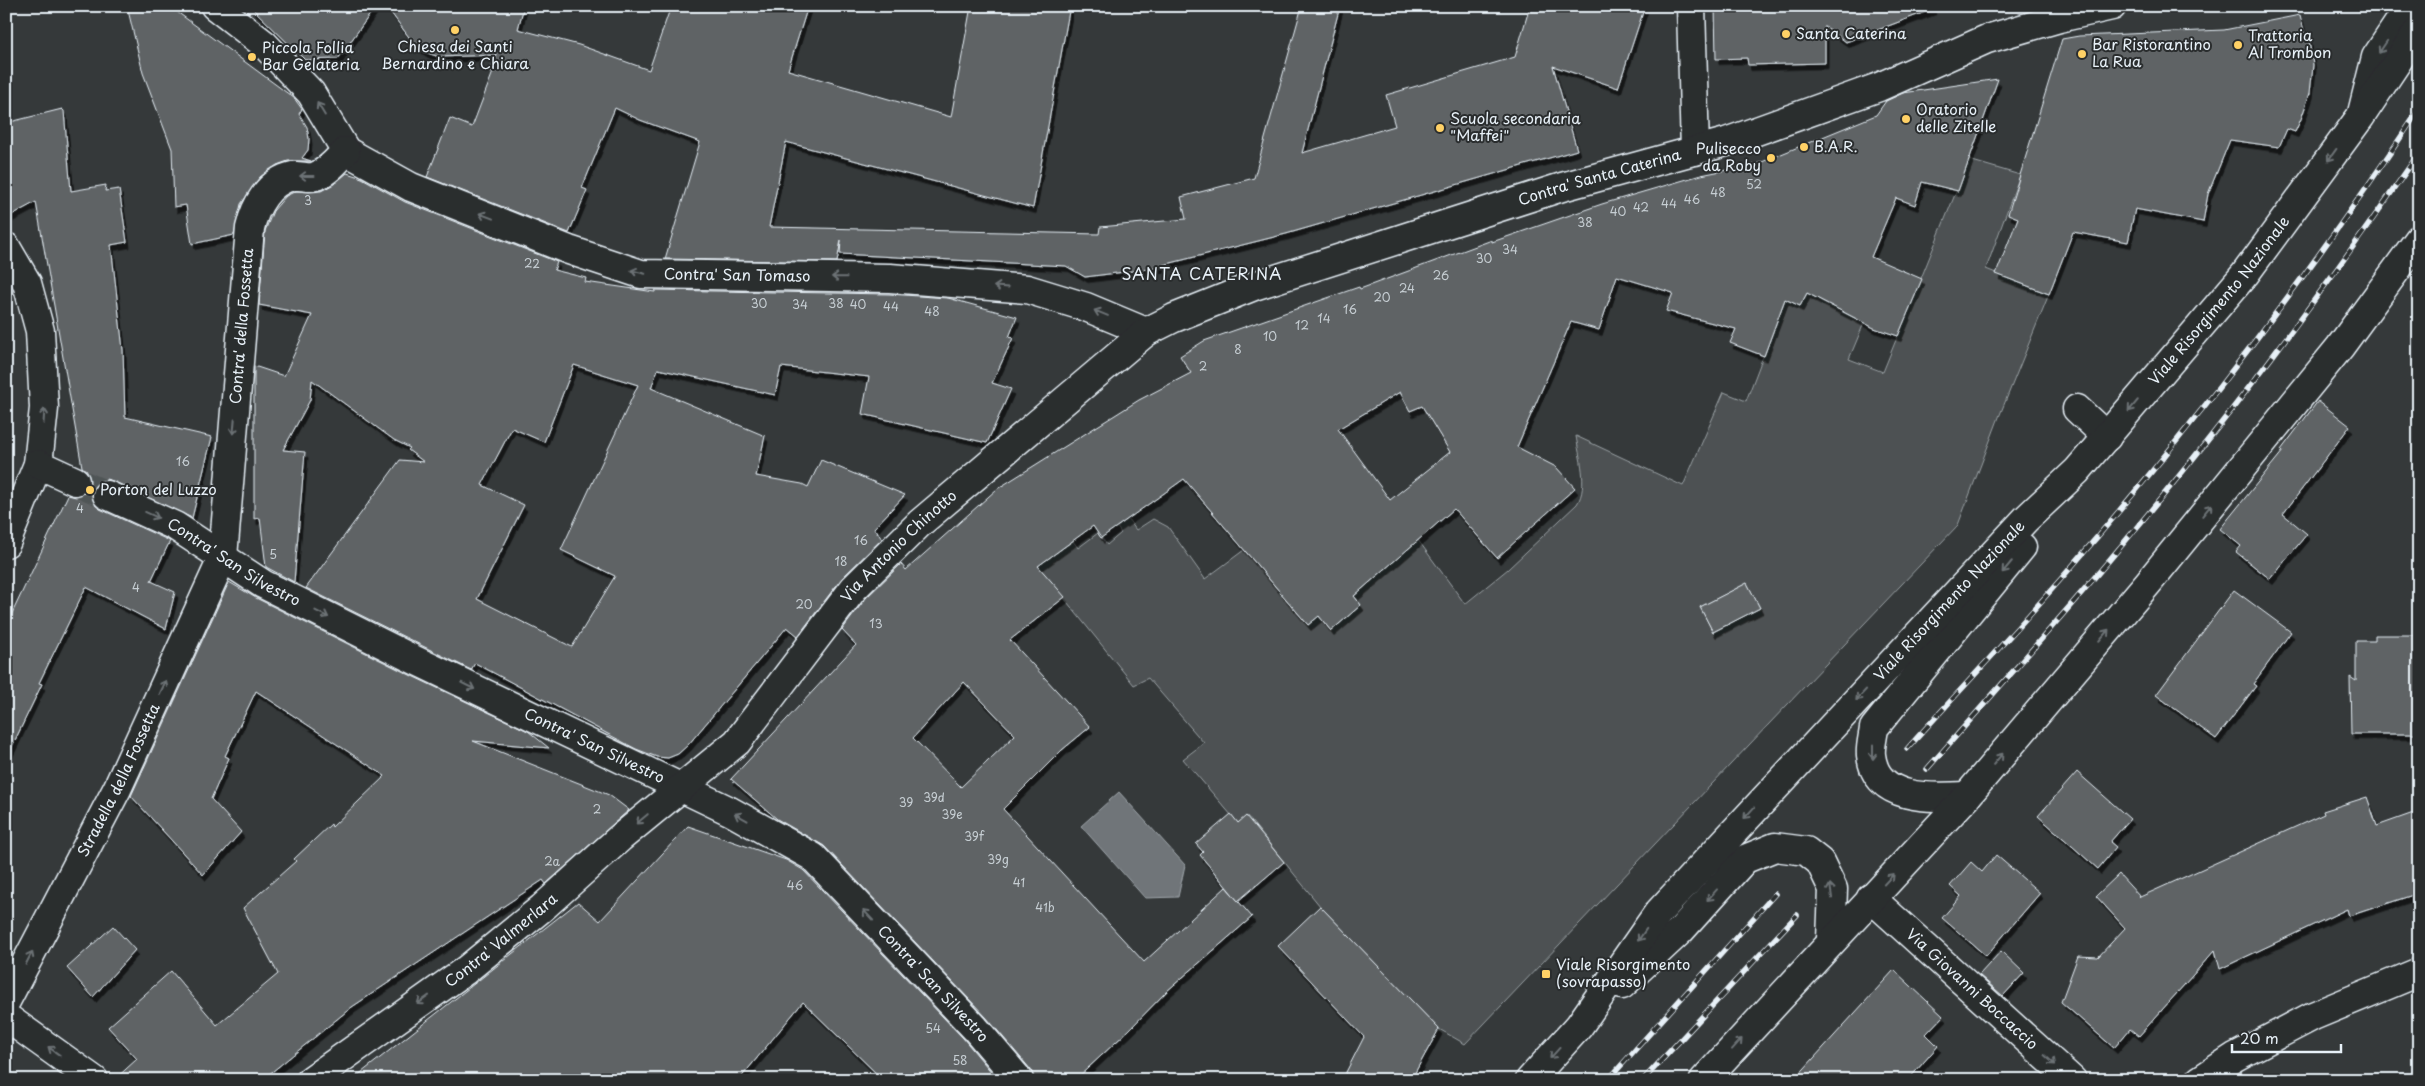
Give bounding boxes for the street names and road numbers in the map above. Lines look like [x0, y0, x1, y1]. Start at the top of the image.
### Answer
street label: Contra' Santa Caterina [1515, 142, 1684, 210]
street label: Viale Risorgimento Nazionale [2142, 210, 2294, 389]
street label: Contra' della Fossetta [223, 247, 258, 405]
street label: Contra' San Tomaso [664, 261, 811, 287]
street label: Via Antonio Chinotto [834, 484, 961, 606]
street label: Contra' San Silvestro [164, 511, 305, 611]
street label: Viale Risorgimento Nazionale [1867, 514, 2030, 685]
street label: Stradella della Fossetta [71, 699, 165, 860]
street label: Contra' San Silvestro [521, 701, 669, 788]
street label: Contra' Valmerlara [439, 887, 562, 992]
street label: Contra' San Silvestro [873, 919, 995, 1047]
street label: Via Giovanni Boccaccio [1902, 922, 2044, 1054]

